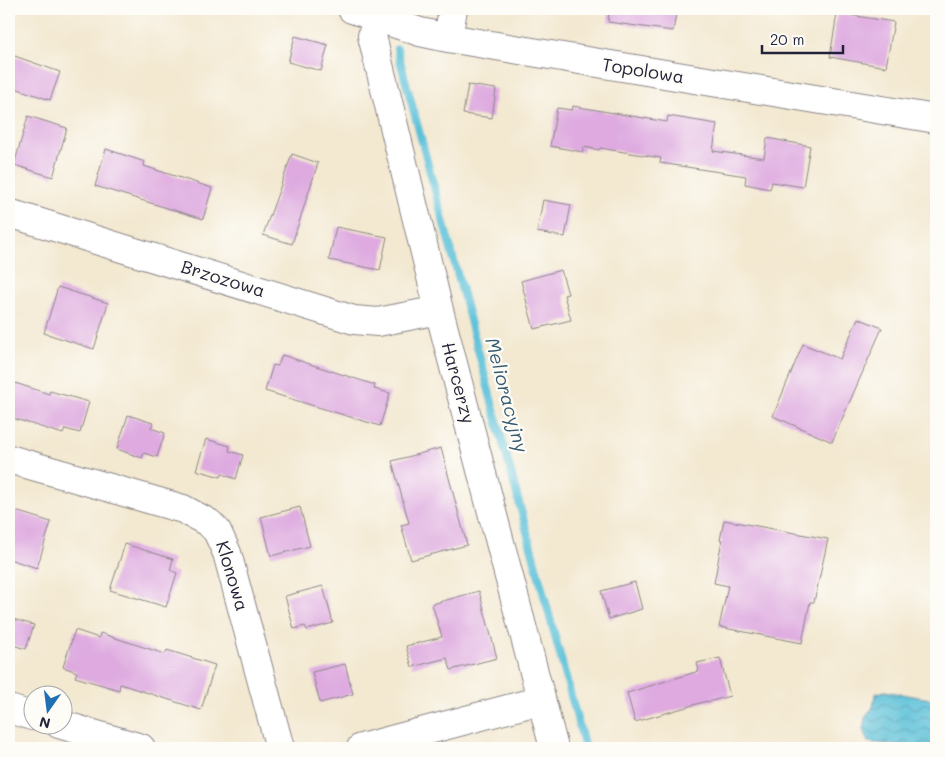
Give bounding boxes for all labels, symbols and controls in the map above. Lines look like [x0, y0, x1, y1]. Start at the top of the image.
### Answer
scale bar [762, 22, 844, 54]
text: 20 m [770, 29, 804, 49]
street label: Topolowa [600, 52, 686, 88]
street label: Brzozowa [178, 254, 268, 302]
water label: Melioracyjny [480, 335, 535, 455]
street label: Harcerzy [437, 339, 481, 426]
street label: Klonowa [211, 538, 255, 614]
north arrow [22, 684, 72, 734]
text: N [37, 713, 52, 734]

